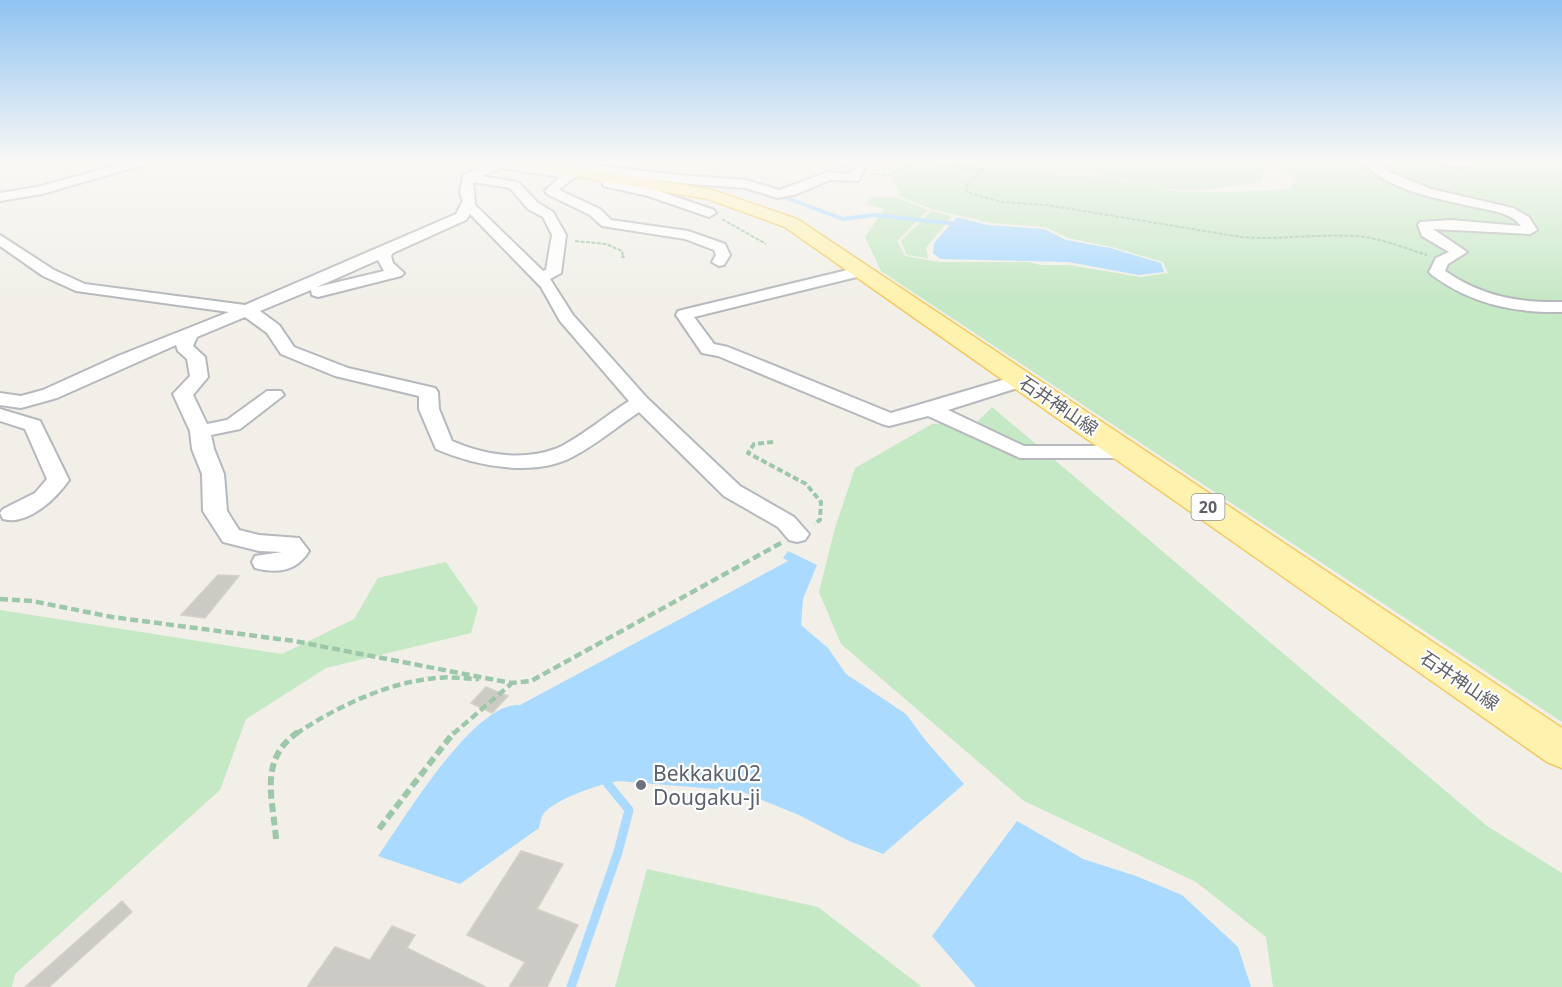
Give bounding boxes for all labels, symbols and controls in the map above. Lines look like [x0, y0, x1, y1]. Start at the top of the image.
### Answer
street label: 石井神山線 [1015, 370, 1103, 440]
road number: 20 [1192, 494, 1224, 520]
street label: 石井神山線 [1416, 645, 1504, 715]
place label: Bekkaku02 Dougaku-ji [653, 759, 761, 811]
marker: Bekkaku02 Dougaku-ji [634, 778, 648, 792]

